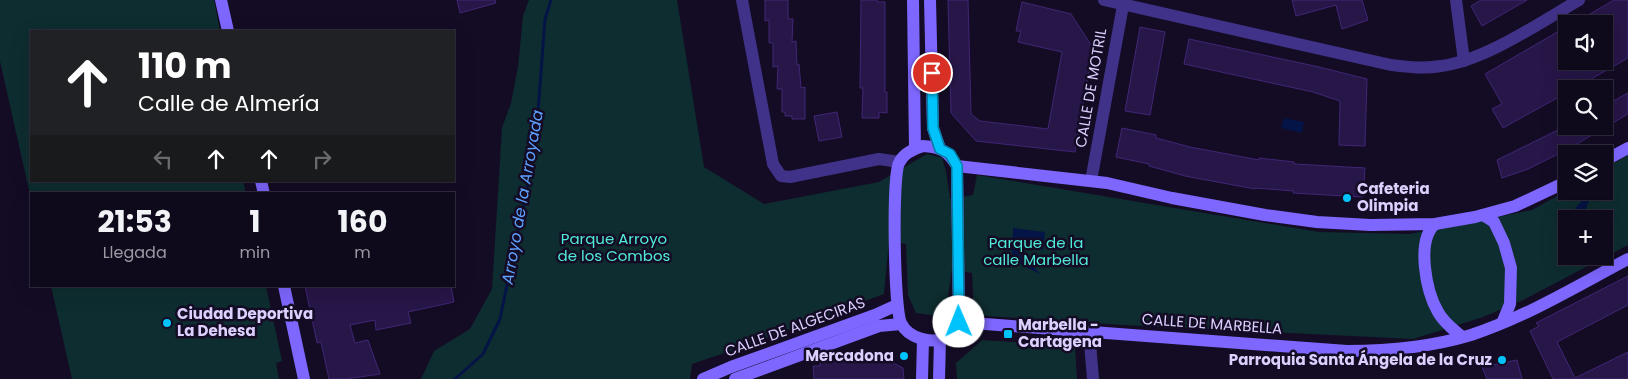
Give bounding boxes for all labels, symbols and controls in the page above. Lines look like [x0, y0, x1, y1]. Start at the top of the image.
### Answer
map controls [1558, 15, 1613, 265]
button: sound [1558, 15, 1613, 70]
street label: CALLE DE MOTRIL [1070, 26, 1111, 149]
text: 110 m [138, 41, 232, 90]
icon: ahead [55, 50, 120, 115]
pin [911, 52, 953, 94]
icon: arrive [918, 59, 946, 87]
button: search [1558, 80, 1613, 135]
text: Calle de Almería [138, 88, 320, 119]
water label: Arroyo de la Arroyada [496, 108, 549, 287]
icon: left [149, 145, 177, 173]
icon: ahead [202, 145, 230, 173]
icon: ahead [255, 145, 283, 173]
icon: right [308, 145, 336, 173]
button: layers [1558, 145, 1613, 200]
place label: Cafeteria Olimpia [1357, 178, 1430, 216]
marker: Cafeteria Olimpia [1341, 192, 1353, 204]
text: 21:53 [97, 200, 172, 243]
text: 1 [249, 200, 260, 243]
text: 160 [338, 200, 388, 243]
button: + [1558, 210, 1613, 265]
park label: Parque Arroyo de los Combos [558, 228, 671, 266]
park label: Parque de la calle Marbella [983, 232, 1089, 270]
text: Llegada [103, 241, 167, 264]
text: min [239, 241, 270, 264]
text: m [354, 241, 371, 264]
street label: CALLE DE ALGECIRAS [722, 291, 868, 362]
position arrow [932, 295, 984, 347]
place label: Ciudad Deportiva La Dehesa [177, 303, 313, 341]
street label: CALLE DE MARBELLA [1141, 308, 1283, 339]
place label: Marbella - Cartagena [1018, 314, 1102, 352]
marker: Ciudad Deportiva La Dehesa [161, 317, 173, 329]
marker: Marbella - Cartagena [1002, 328, 1014, 340]
place label: Mercadona [805, 345, 894, 366]
place label: Parroquia Santa Ángela de la Cruz [1229, 349, 1492, 370]
marker: Mercadona [898, 350, 910, 362]
marker: Parroquia Santa Ángela de la Cruz [1496, 354, 1508, 366]

